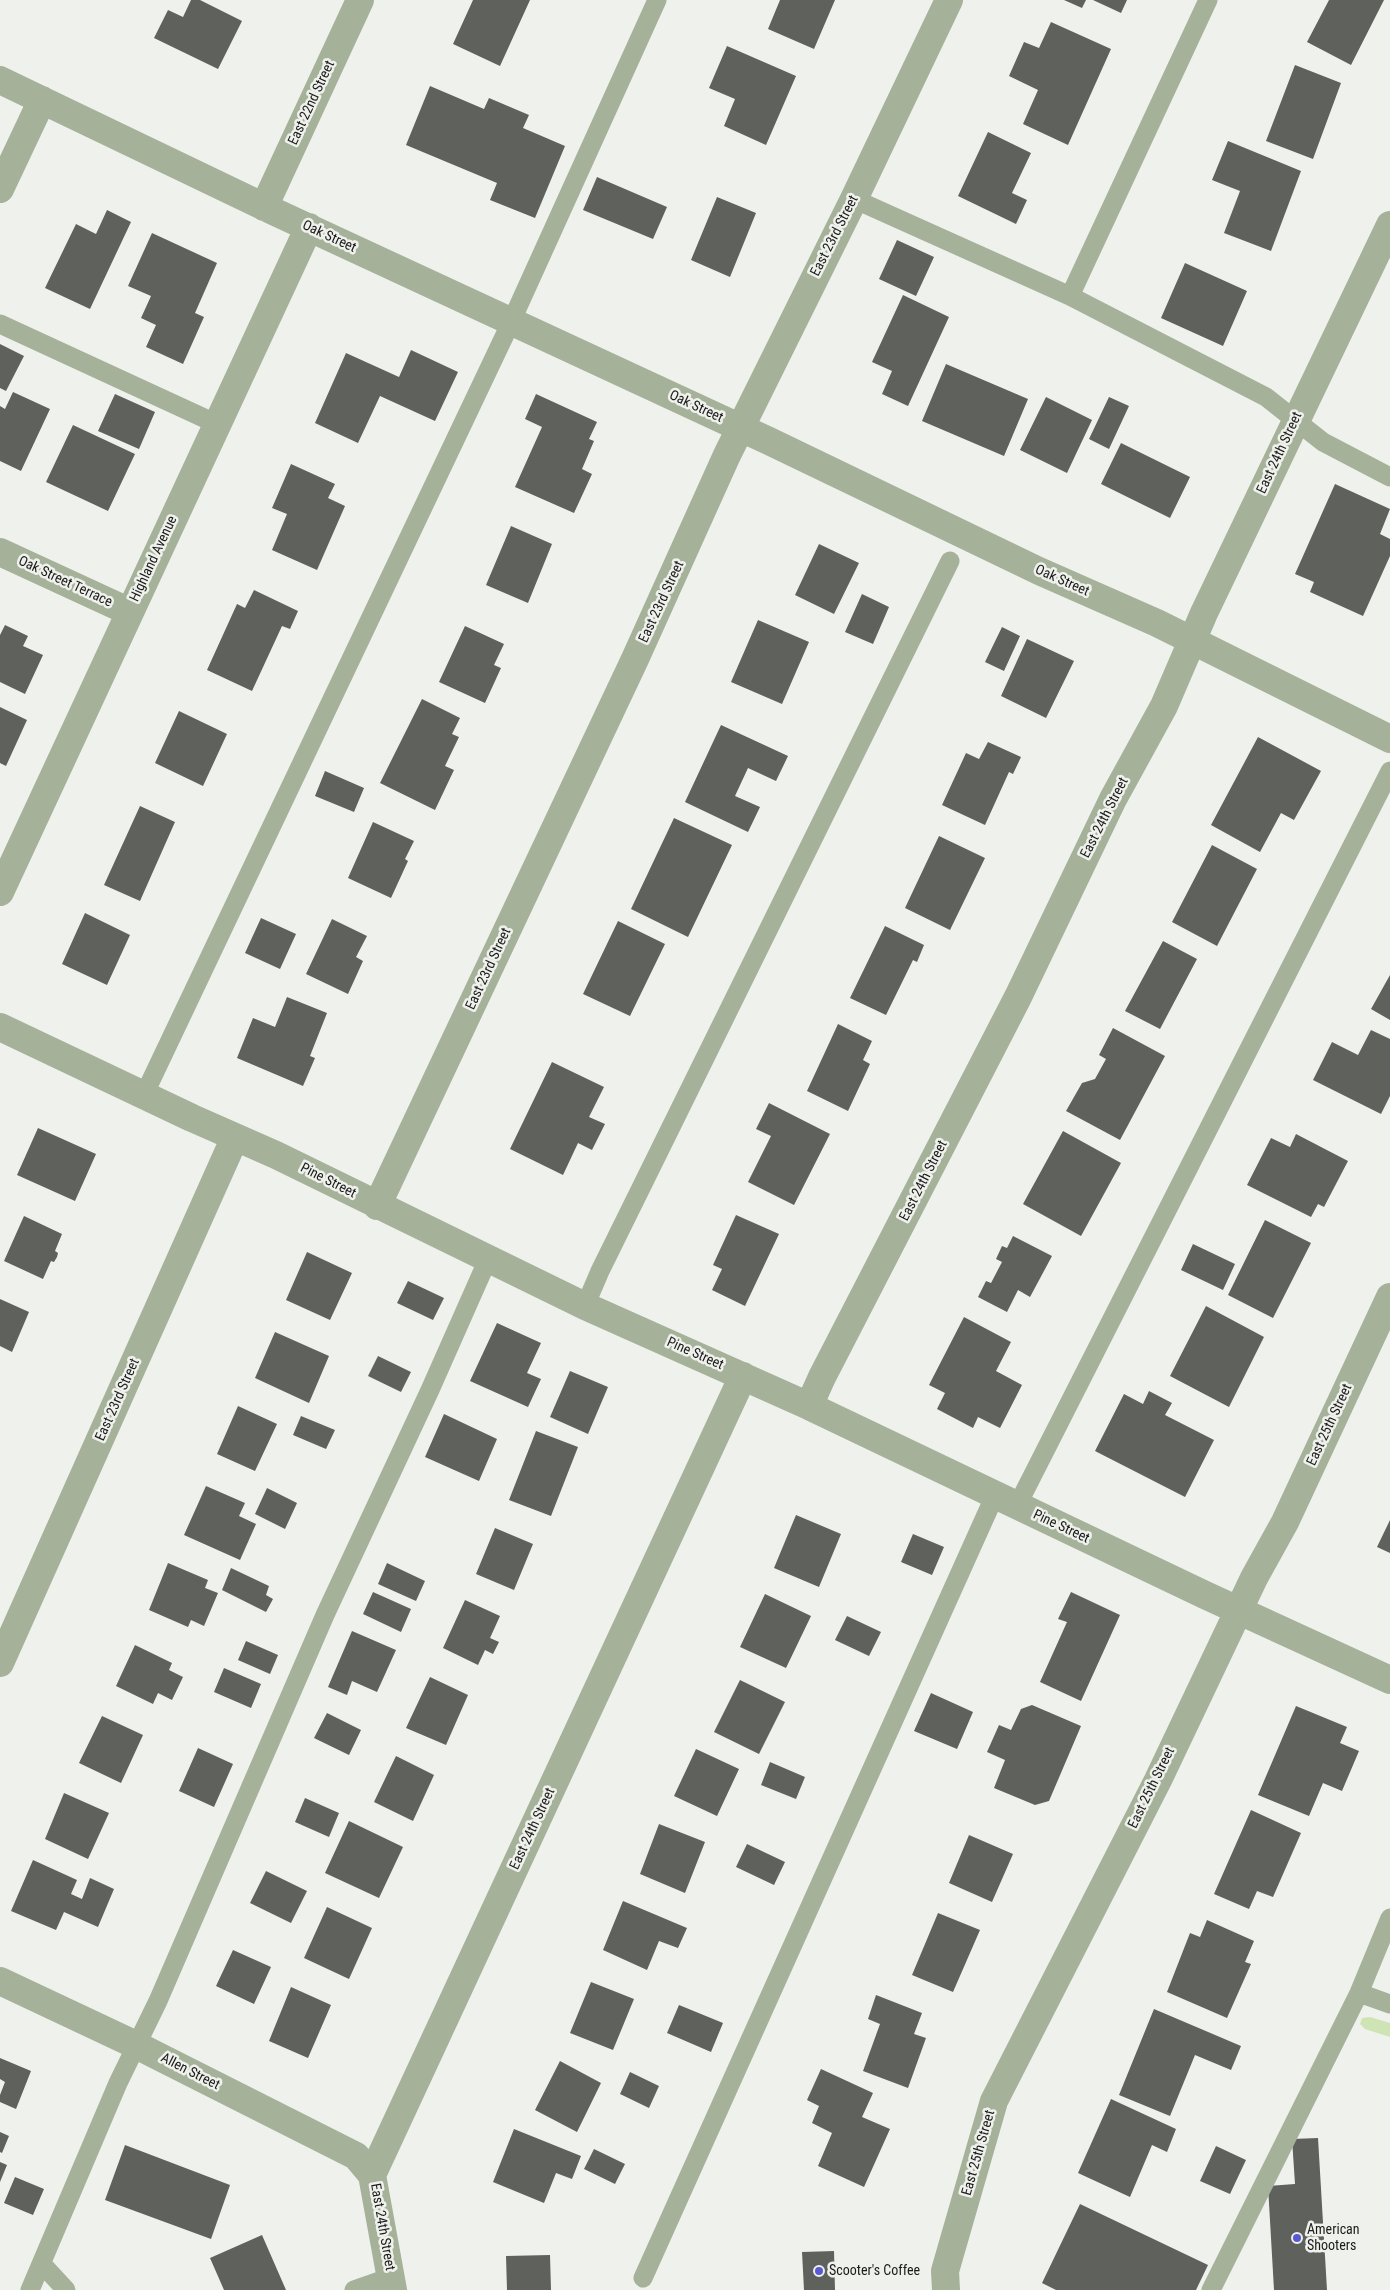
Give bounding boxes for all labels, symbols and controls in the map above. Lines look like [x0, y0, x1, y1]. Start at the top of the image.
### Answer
street label: East 22nd Street [285, 58, 339, 148]
street label: East 23rd Street [807, 193, 863, 279]
street label: Oak Street [299, 217, 359, 257]
street label: Oak Street [666, 387, 726, 427]
street label: East 24th Street [1254, 410, 1306, 496]
street label: Highland Avenue [127, 513, 181, 605]
street label: Oak Street Terrace [15, 553, 115, 611]
street label: East 23rd Street [636, 558, 688, 646]
street label: Oak Street [1032, 562, 1092, 600]
street label: East 24th Street [1078, 775, 1132, 861]
street label: East 23rd Street [463, 925, 515, 1013]
street label: East 24th Street [897, 1138, 951, 1224]
street label: Pine Street [297, 1160, 359, 1202]
street label: Pine Street [664, 1334, 726, 1374]
street label: East 23rd Street [92, 1356, 144, 1444]
street label: East 25th Street [1304, 1382, 1356, 1468]
street label: Pine Street [1030, 1507, 1092, 1547]
street label: East 25th Street [1125, 1745, 1179, 1831]
street label: East 24th Street [507, 1786, 559, 1872]
street label: Allen Street [158, 2050, 222, 2094]
street label: East 25th Street [959, 2108, 999, 2198]
street label: East 24th Street [366, 2182, 398, 2272]
place label: American Shooters [1307, 2222, 1360, 2254]
marker: American Shooters [1291, 2232, 1303, 2244]
place label: Scooter's Coffee [829, 2263, 920, 2279]
marker: Scooter's Coffee [813, 2265, 825, 2277]

